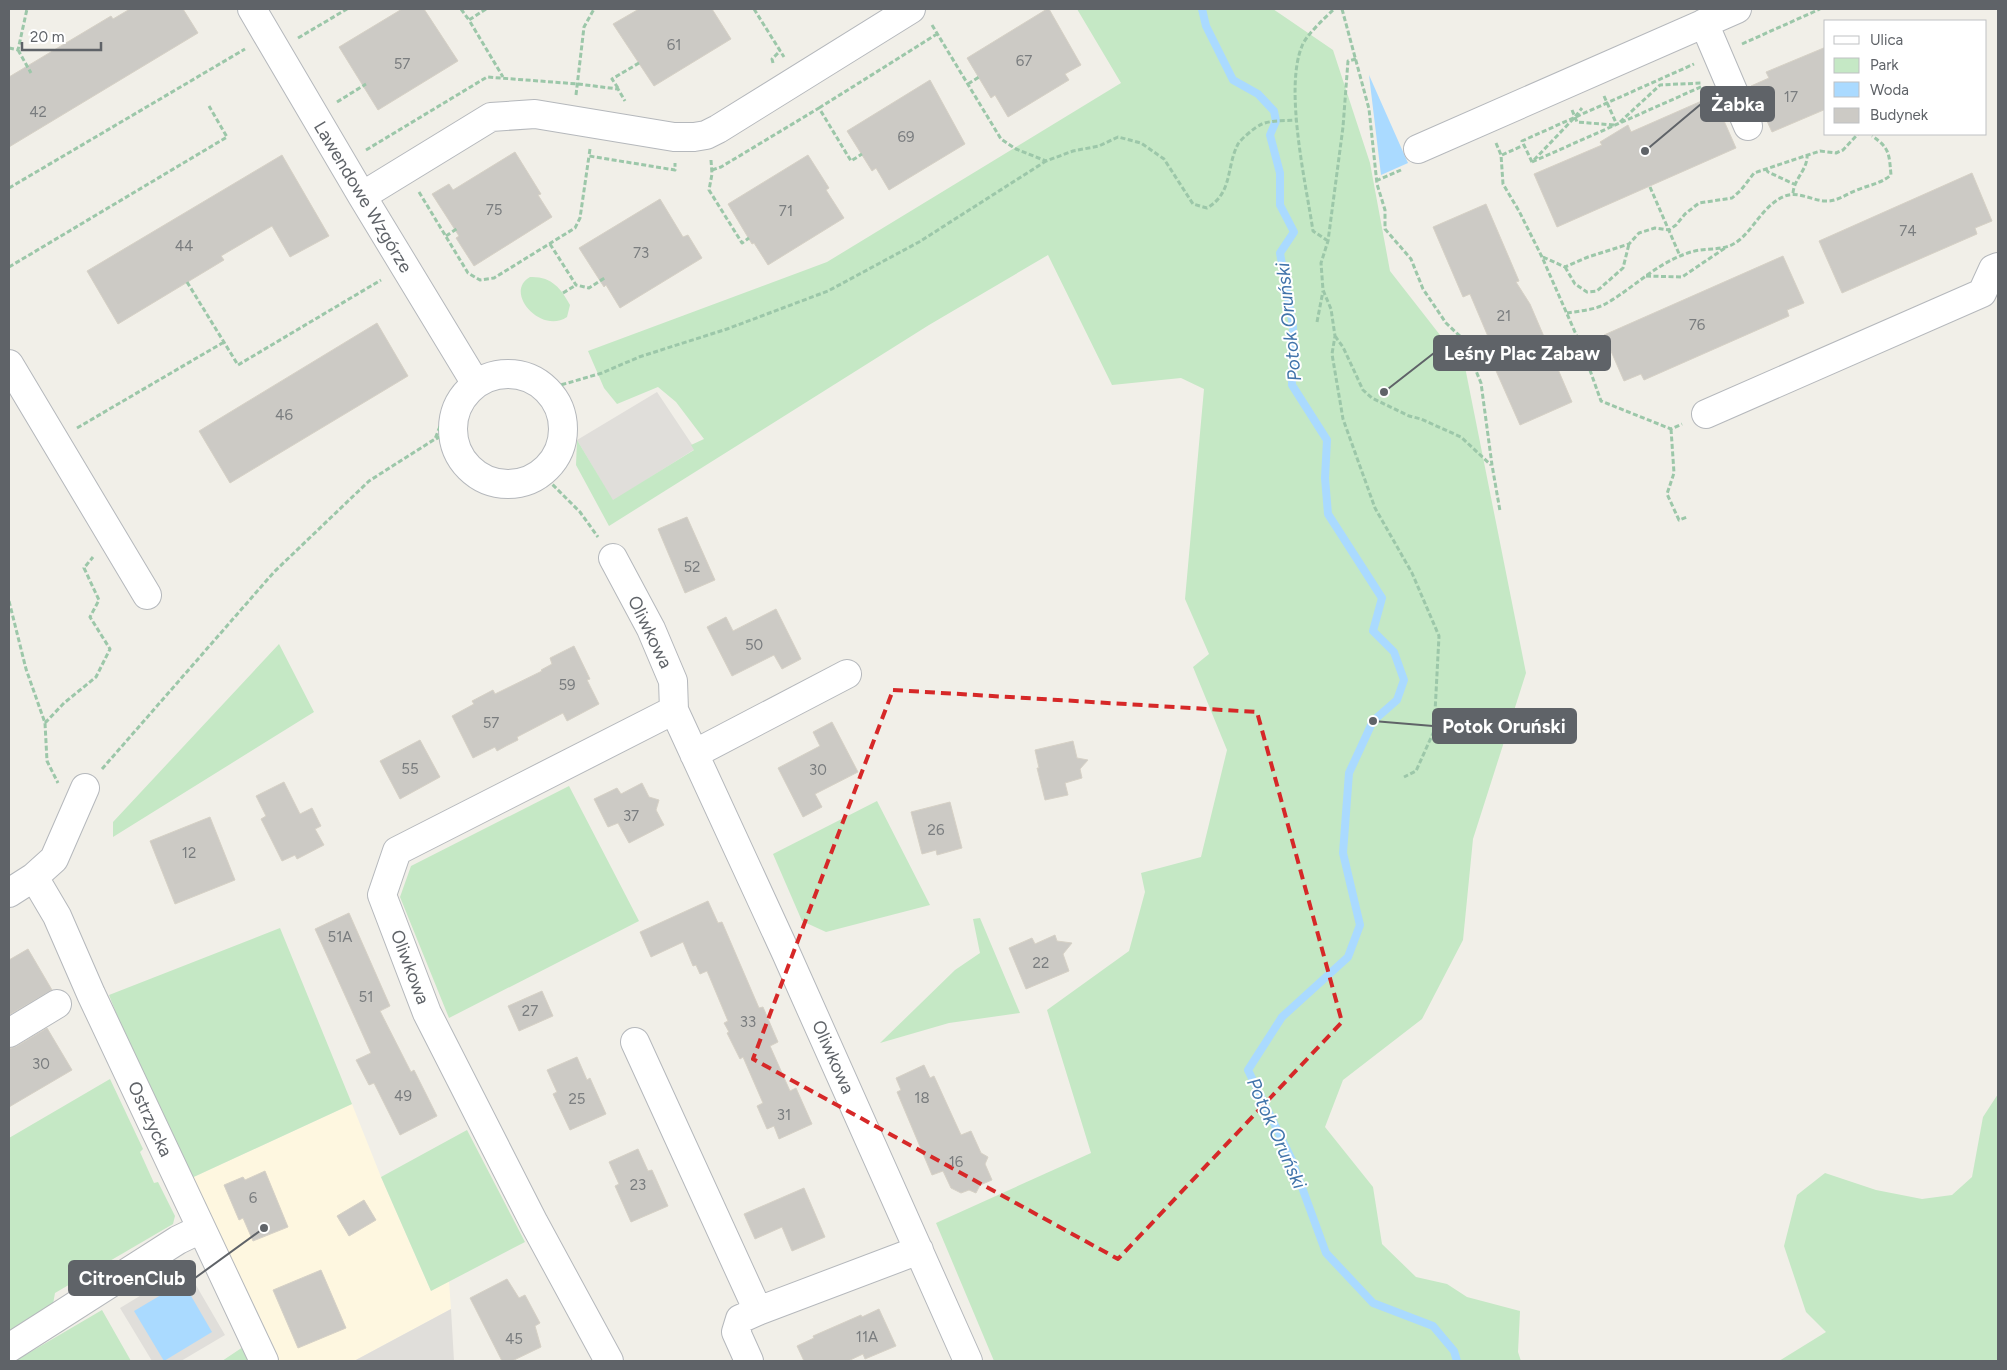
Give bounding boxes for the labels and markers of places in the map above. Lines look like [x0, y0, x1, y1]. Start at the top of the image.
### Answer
callout: Żabka [1701, 87, 1774, 121]
callout: Leśny Plac Zabaw [1434, 336, 1610, 370]
callout: Potok Oruński [1433, 709, 1576, 743]
callout: CitroenClub [69, 1261, 195, 1295]

